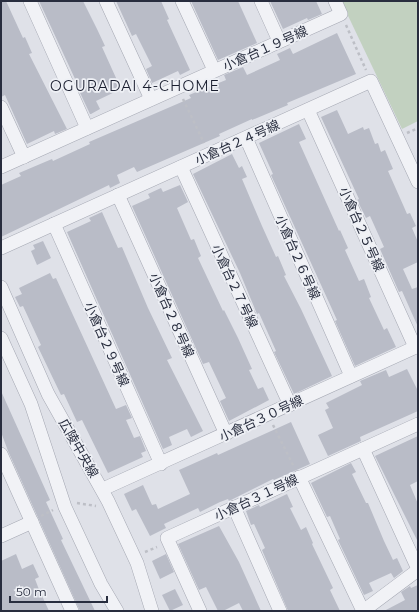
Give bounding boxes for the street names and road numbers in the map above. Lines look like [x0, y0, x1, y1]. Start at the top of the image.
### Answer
street label: 小倉台１９号線 [220, 22, 310, 74]
street label: 小倉台２４号線 [192, 116, 282, 168]
street label: 小倉台２５号線 [336, 184, 388, 274]
street label: 小倉台２６号線 [272, 212, 324, 302]
street label: 小倉台２７号線 [209, 241, 261, 331]
street label: 小倉台２８号線 [146, 270, 198, 360]
street label: 小倉台２９号線 [81, 299, 133, 389]
street label: 小倉台３０号線 [216, 392, 306, 444]
street label: 広陵中央線 [56, 416, 102, 480]
street label: 小倉台３１号線 [211, 471, 301, 523]

